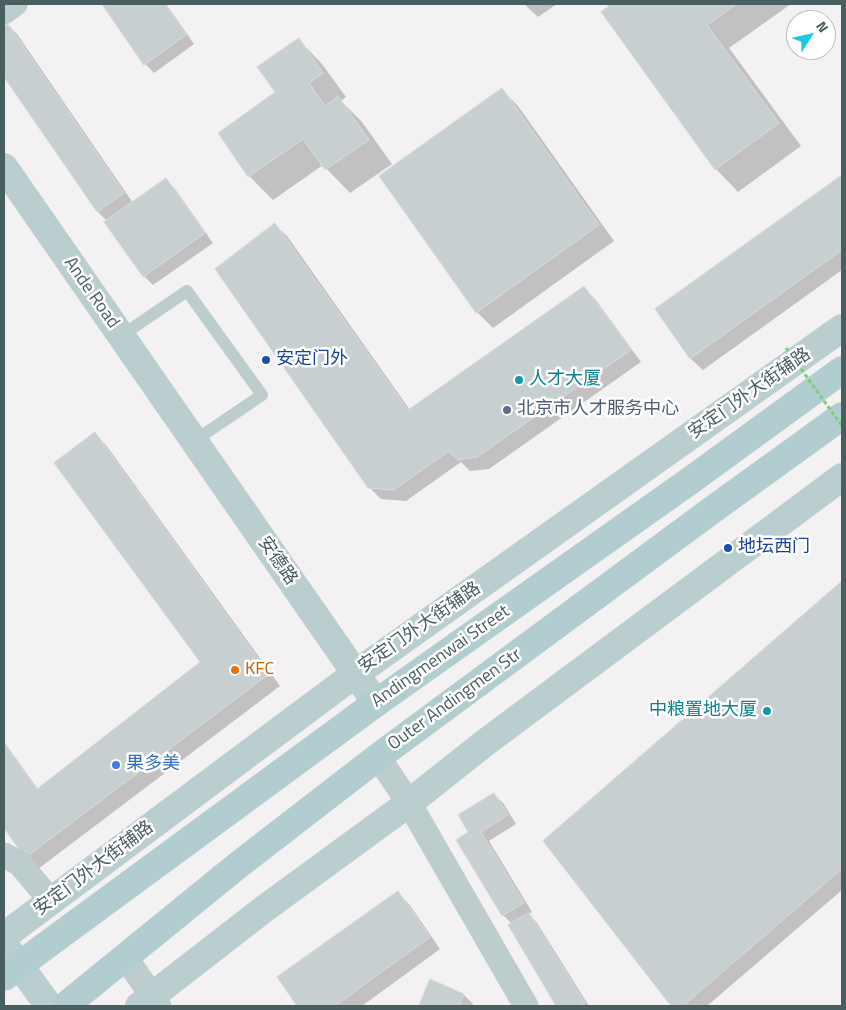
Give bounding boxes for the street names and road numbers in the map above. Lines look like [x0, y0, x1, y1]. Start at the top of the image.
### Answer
street label: Ande Road [59, 253, 123, 333]
street label: 安定门外大街辅路 [685, 344, 815, 444]
street label: 安德路 [253, 533, 301, 589]
street label: 安定门外大街辅路 [355, 578, 485, 678]
street label: Andingmenwai Street [368, 601, 514, 713]
street label: Outer Andingmen Str [384, 644, 526, 756]
street label: 安定门外大街辅路 [30, 817, 158, 921]

